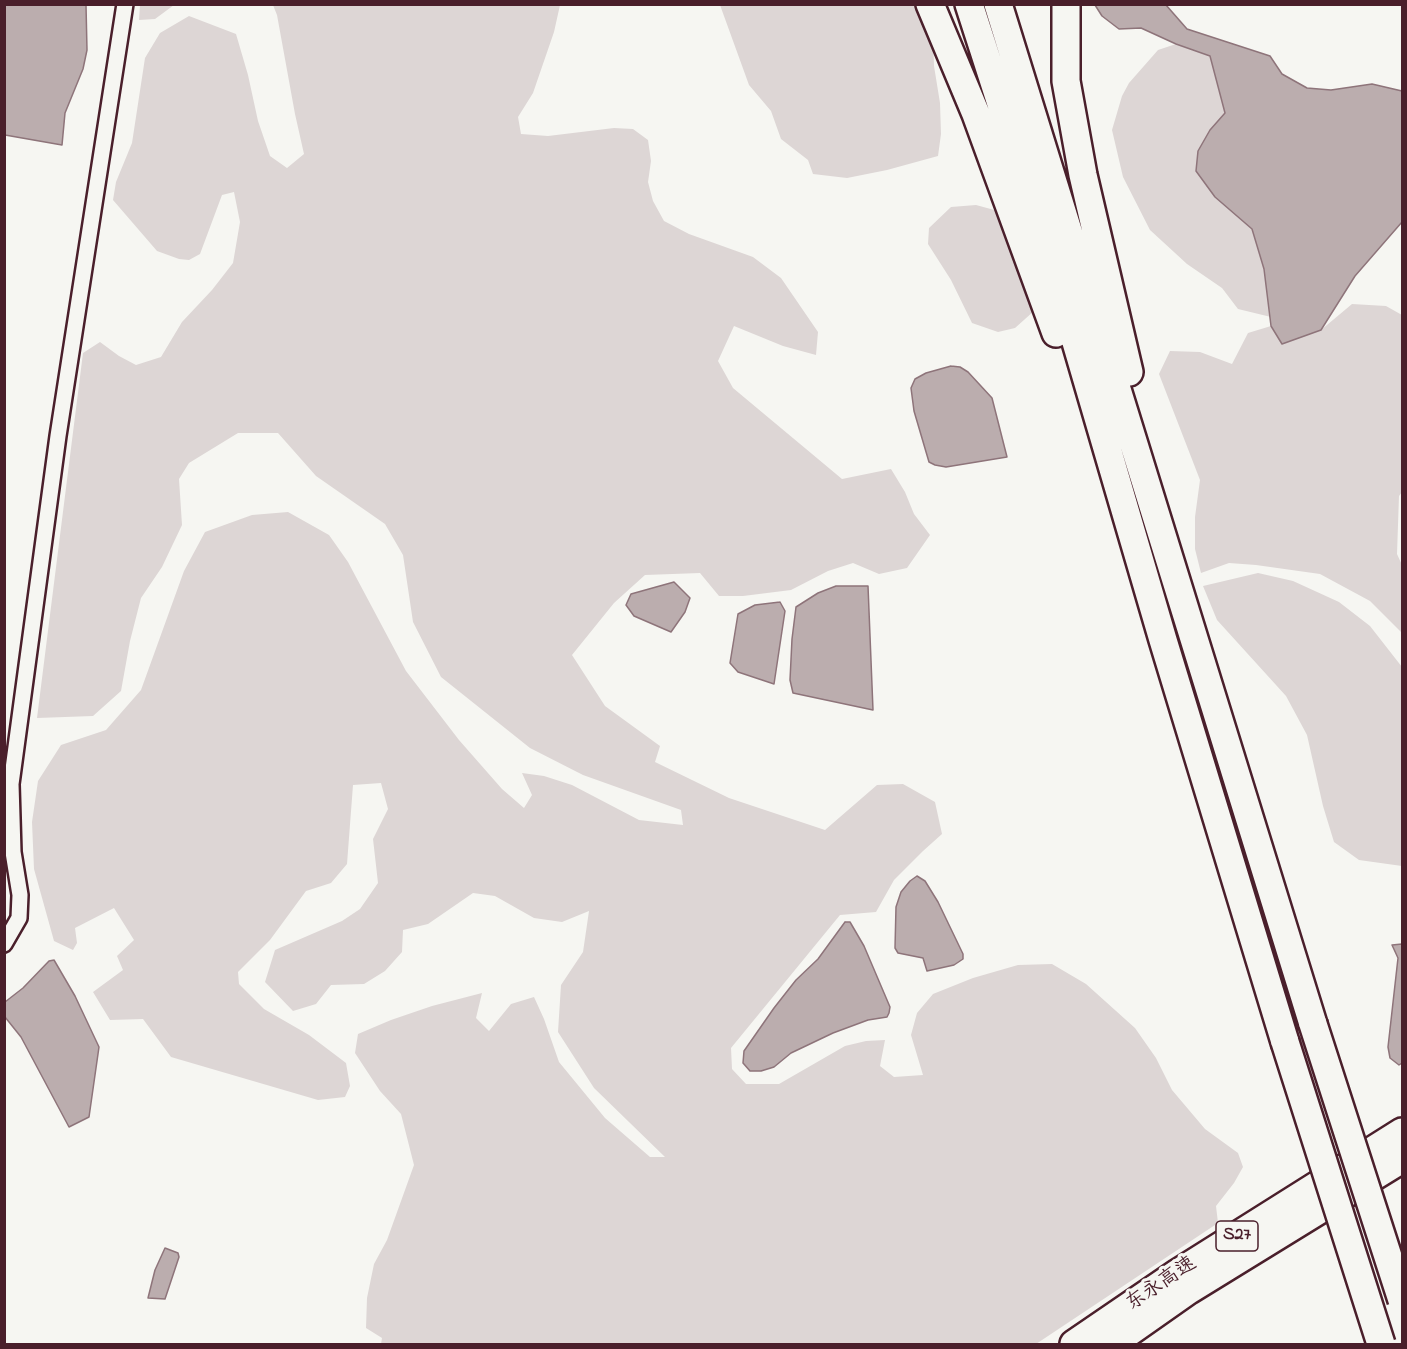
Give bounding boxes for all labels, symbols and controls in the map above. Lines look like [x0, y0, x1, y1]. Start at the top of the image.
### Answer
road number: S27 [1216, 1221, 1258, 1251]
street label: 东永高速 [1122, 1253, 1202, 1317]

